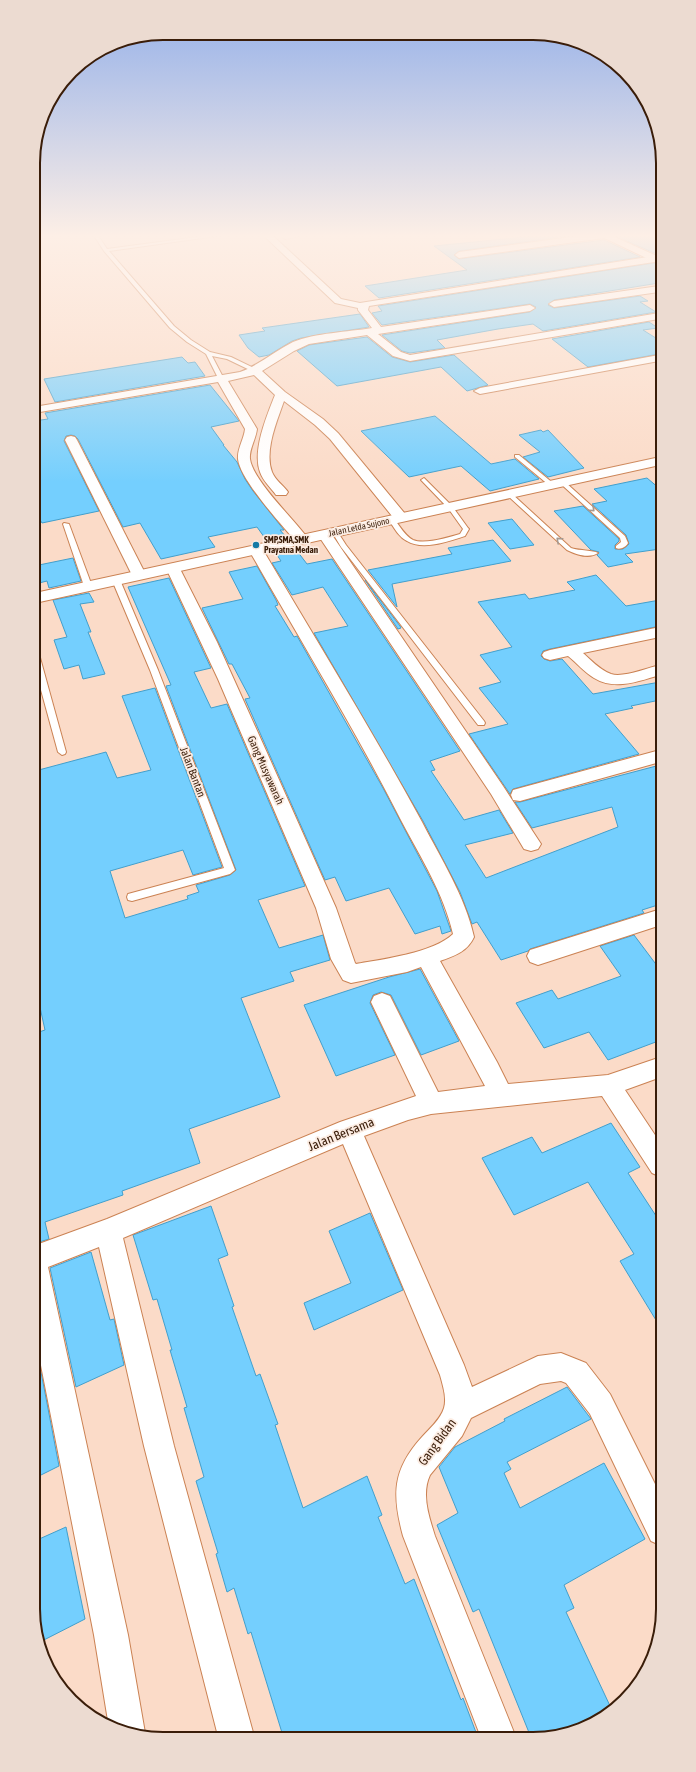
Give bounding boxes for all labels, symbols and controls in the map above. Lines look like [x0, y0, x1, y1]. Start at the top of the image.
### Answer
one-way arrow [587, 504, 594, 511]
street label: Jalan Letda Sujono [328, 516, 390, 538]
place label: SMP,SMA,SMK Prayatna Medan [264, 535, 319, 555]
one-way arrow [557, 538, 564, 545]
marker: SMP,SMA,SMK Prayatna Medan [251, 540, 261, 550]
street label: Gang Musyawarah [246, 734, 286, 806]
street label: Jalan Bantan [178, 745, 208, 799]
street label: Jalan Bersama [306, 1114, 376, 1154]
street label: Gang Bidan [415, 1416, 459, 1468]

